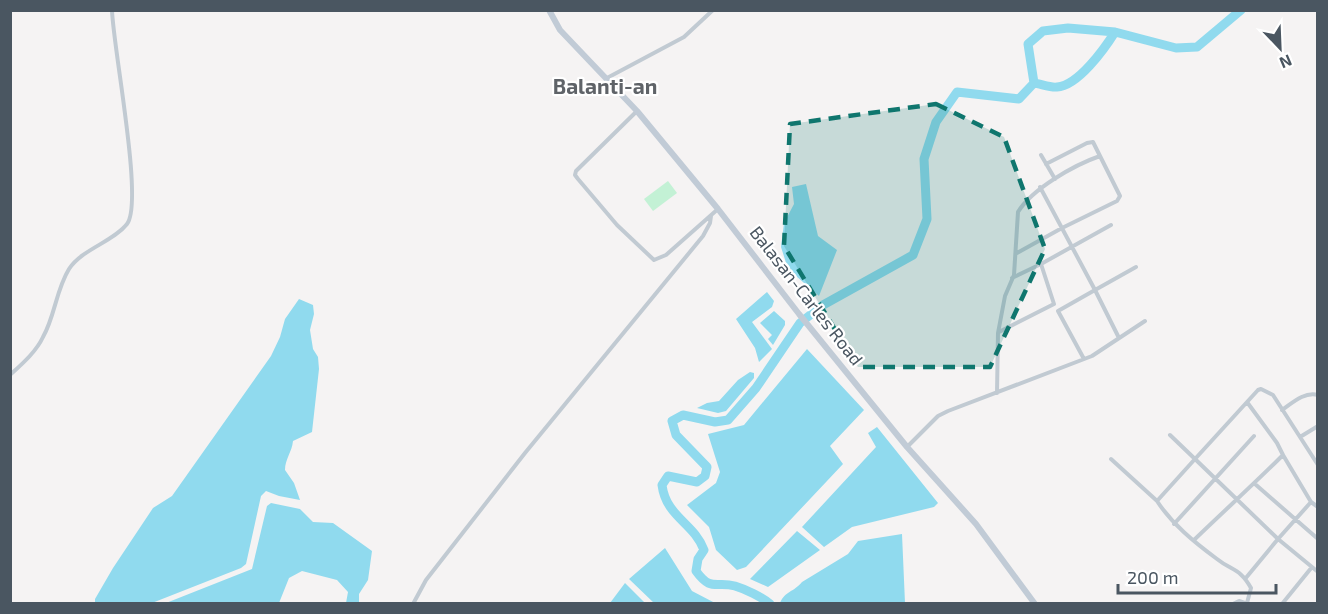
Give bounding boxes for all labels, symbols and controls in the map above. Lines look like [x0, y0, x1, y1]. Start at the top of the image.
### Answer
north arrow [1250, 18, 1310, 78]
text: N [1277, 51, 1295, 73]
district label: Balanti-an [553, 73, 657, 98]
street label: Balasan-Carles Road [746, 221, 868, 369]
scale bar [1118, 557, 1276, 595]
text: 200 m [1127, 566, 1179, 588]

